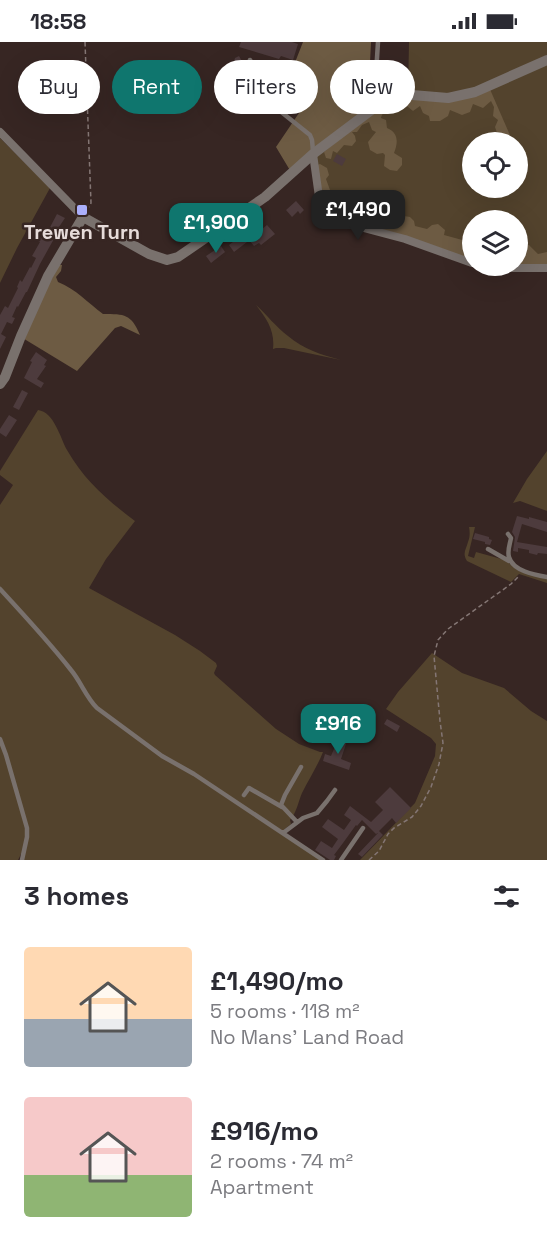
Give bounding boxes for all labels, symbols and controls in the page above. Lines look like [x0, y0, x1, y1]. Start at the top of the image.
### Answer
text: 18:58 [30, 7, 86, 35]
chip: Buy [18, 60, 100, 114]
chip: Rent [112, 60, 202, 114]
chip: Filters [214, 60, 318, 114]
chip: New [330, 60, 415, 114]
map controls [462, 132, 528, 276]
button: locate [462, 132, 528, 198]
pin: £1,490 [309, 190, 407, 241]
text: £1,490 [325, 196, 391, 222]
marker: Trewen Turn [75, 203, 89, 217]
pin: £1,900 [167, 203, 265, 254]
text: £1,900 [183, 209, 249, 235]
button: layers [462, 210, 528, 276]
place label: Trewen Turn [24, 219, 140, 245]
pin: £916 [302, 704, 374, 755]
text: £916 [315, 710, 361, 736]
text: 3 homes [24, 879, 129, 913]
icon: filters [490, 880, 523, 913]
text: £1,490/mo [210, 964, 344, 998]
icon: home [72, 971, 144, 1043]
text: 5 rooms · 118 m² [210, 998, 360, 1024]
text: No Mans' Land Road [210, 1024, 404, 1050]
text: £916/mo [210, 1114, 319, 1148]
icon: home [72, 1121, 144, 1193]
text: 2 rooms · 74 m² [210, 1148, 353, 1174]
text: Apartment [210, 1174, 314, 1200]

